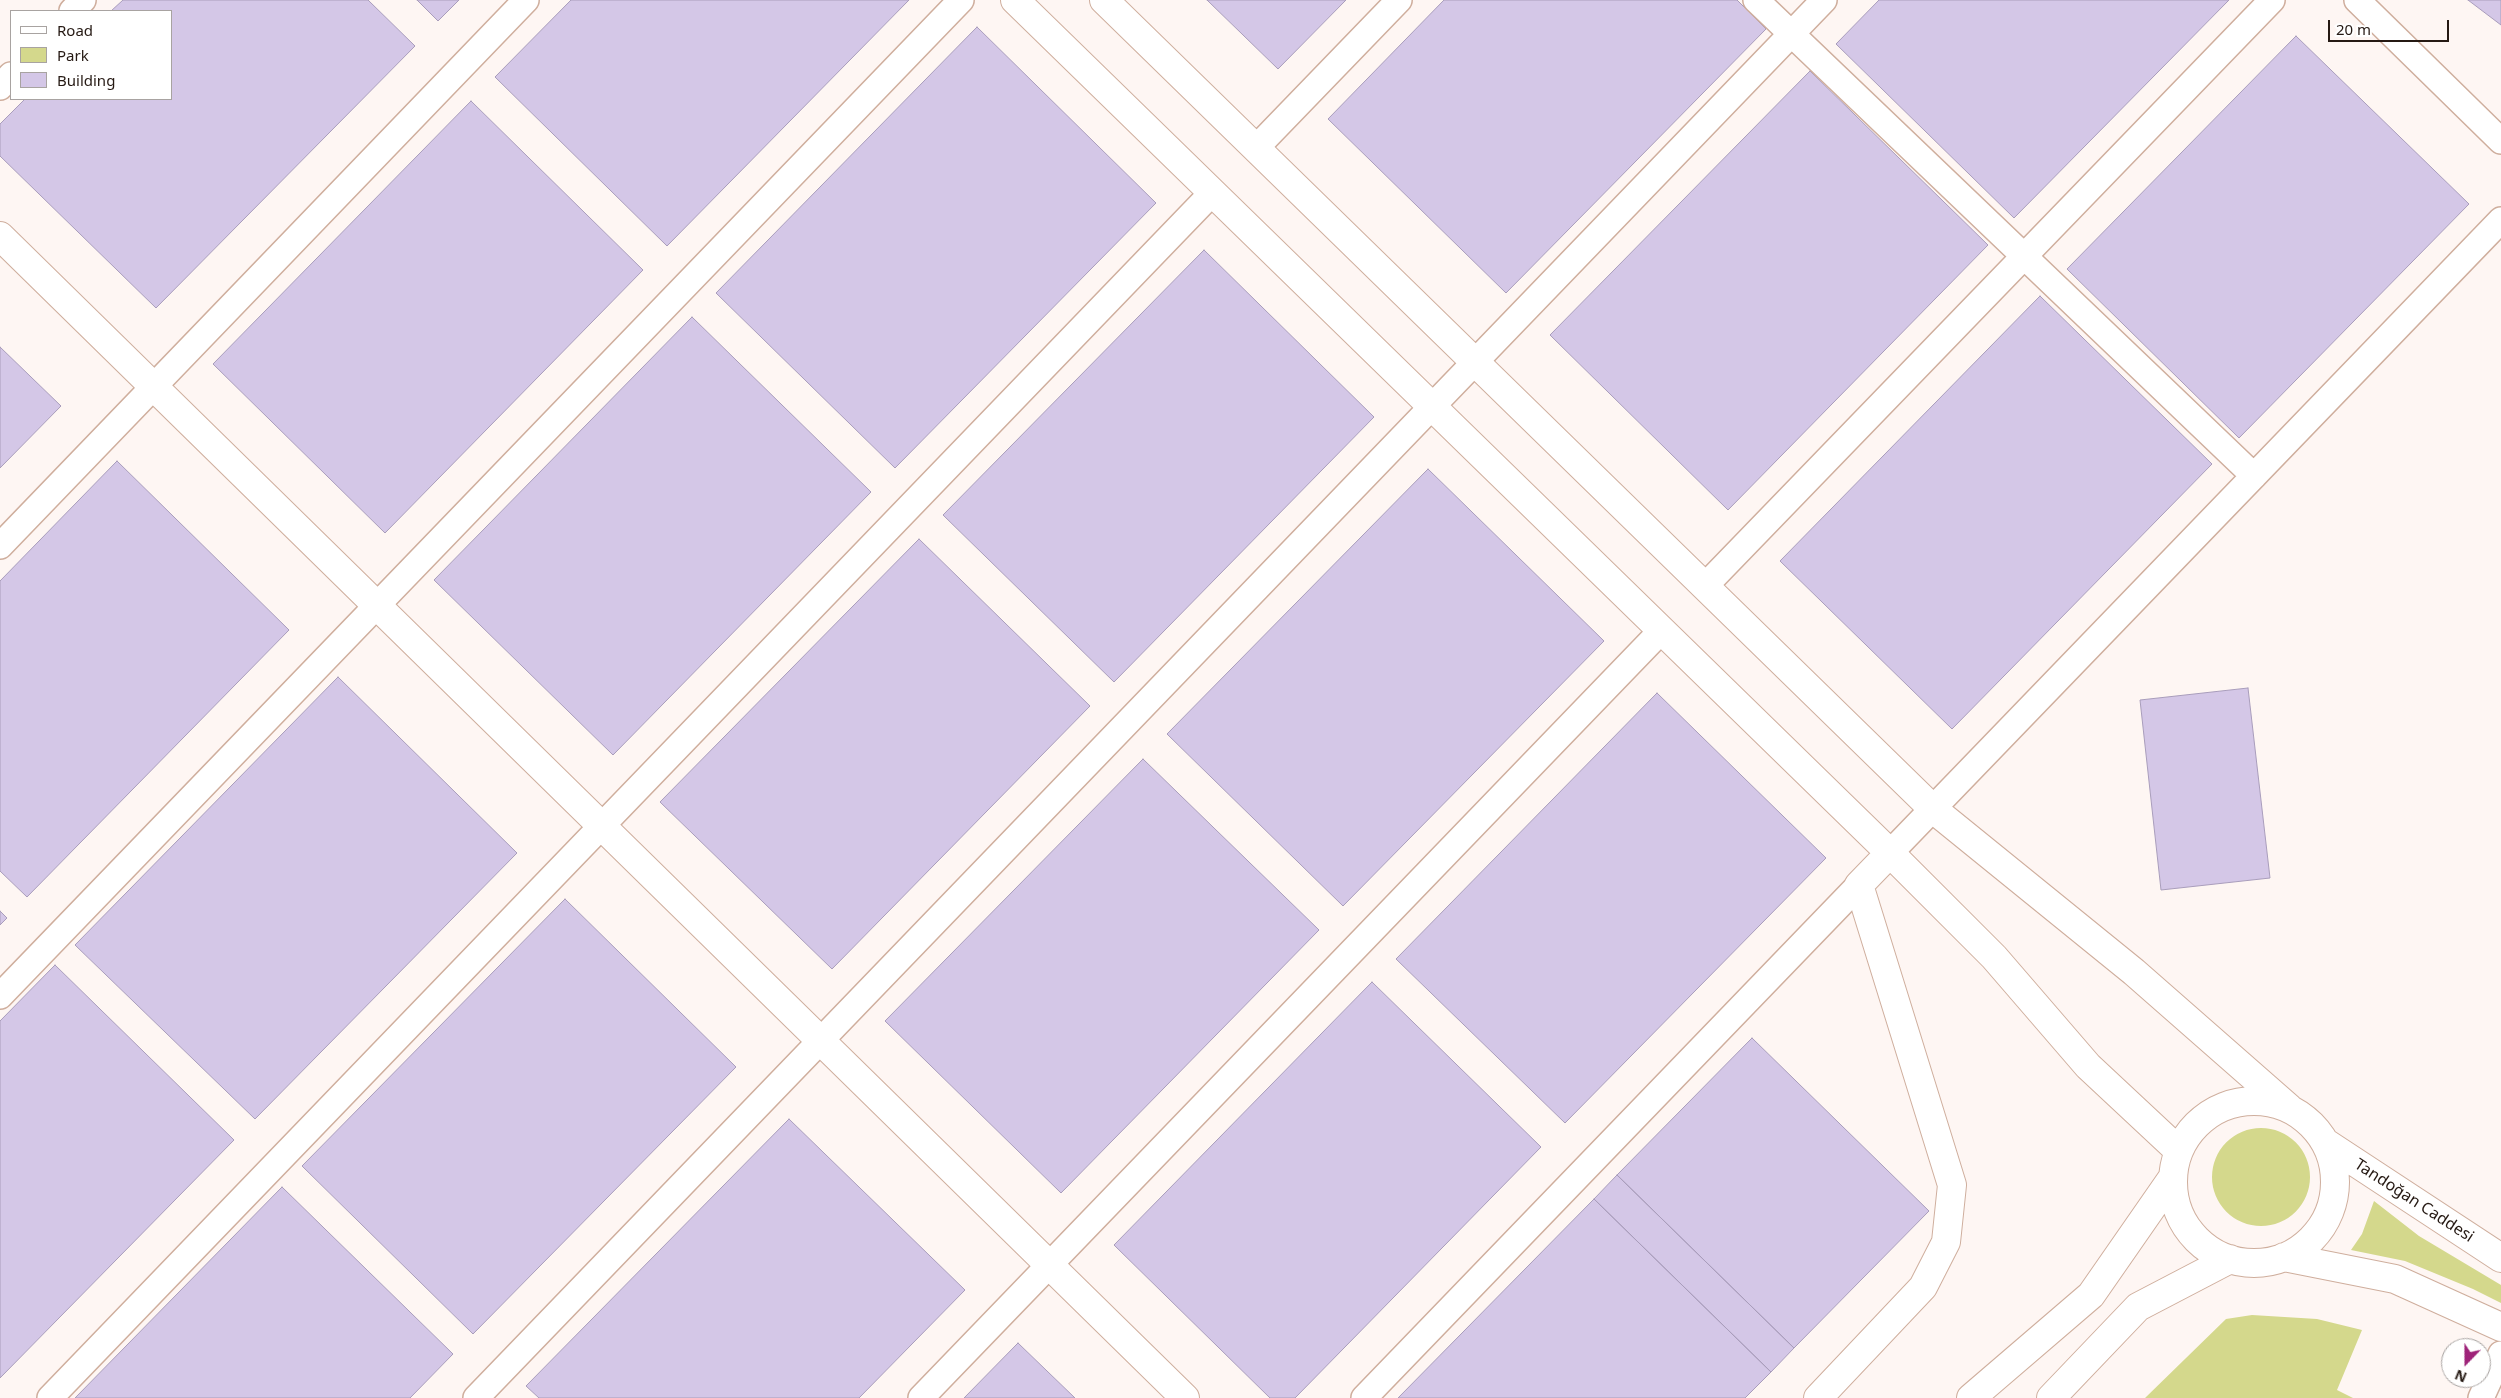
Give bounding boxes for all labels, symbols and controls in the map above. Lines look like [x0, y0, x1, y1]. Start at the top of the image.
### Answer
legend [10, 10, 172, 100]
scale bar [2331, 10, 2452, 42]
text: 20 m [2336, 19, 2371, 39]
text: Road [57, 20, 93, 40]
text: Park [57, 45, 89, 65]
text: Building [57, 70, 115, 90]
street label: Tandoğan Caddesi [2351, 1155, 2477, 1247]
north arrow [2441, 1338, 2491, 1388]
text: N [2452, 1366, 2469, 1387]

